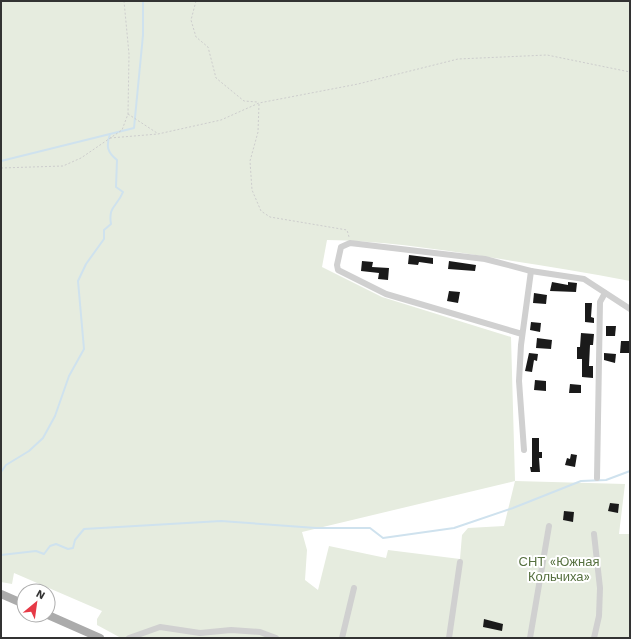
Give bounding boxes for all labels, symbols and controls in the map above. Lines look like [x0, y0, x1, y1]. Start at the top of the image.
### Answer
park label: СНТ «Южная Кольчиха» [519, 554, 599, 584]
north arrow [16, 583, 56, 623]
text: N [34, 587, 47, 602]

